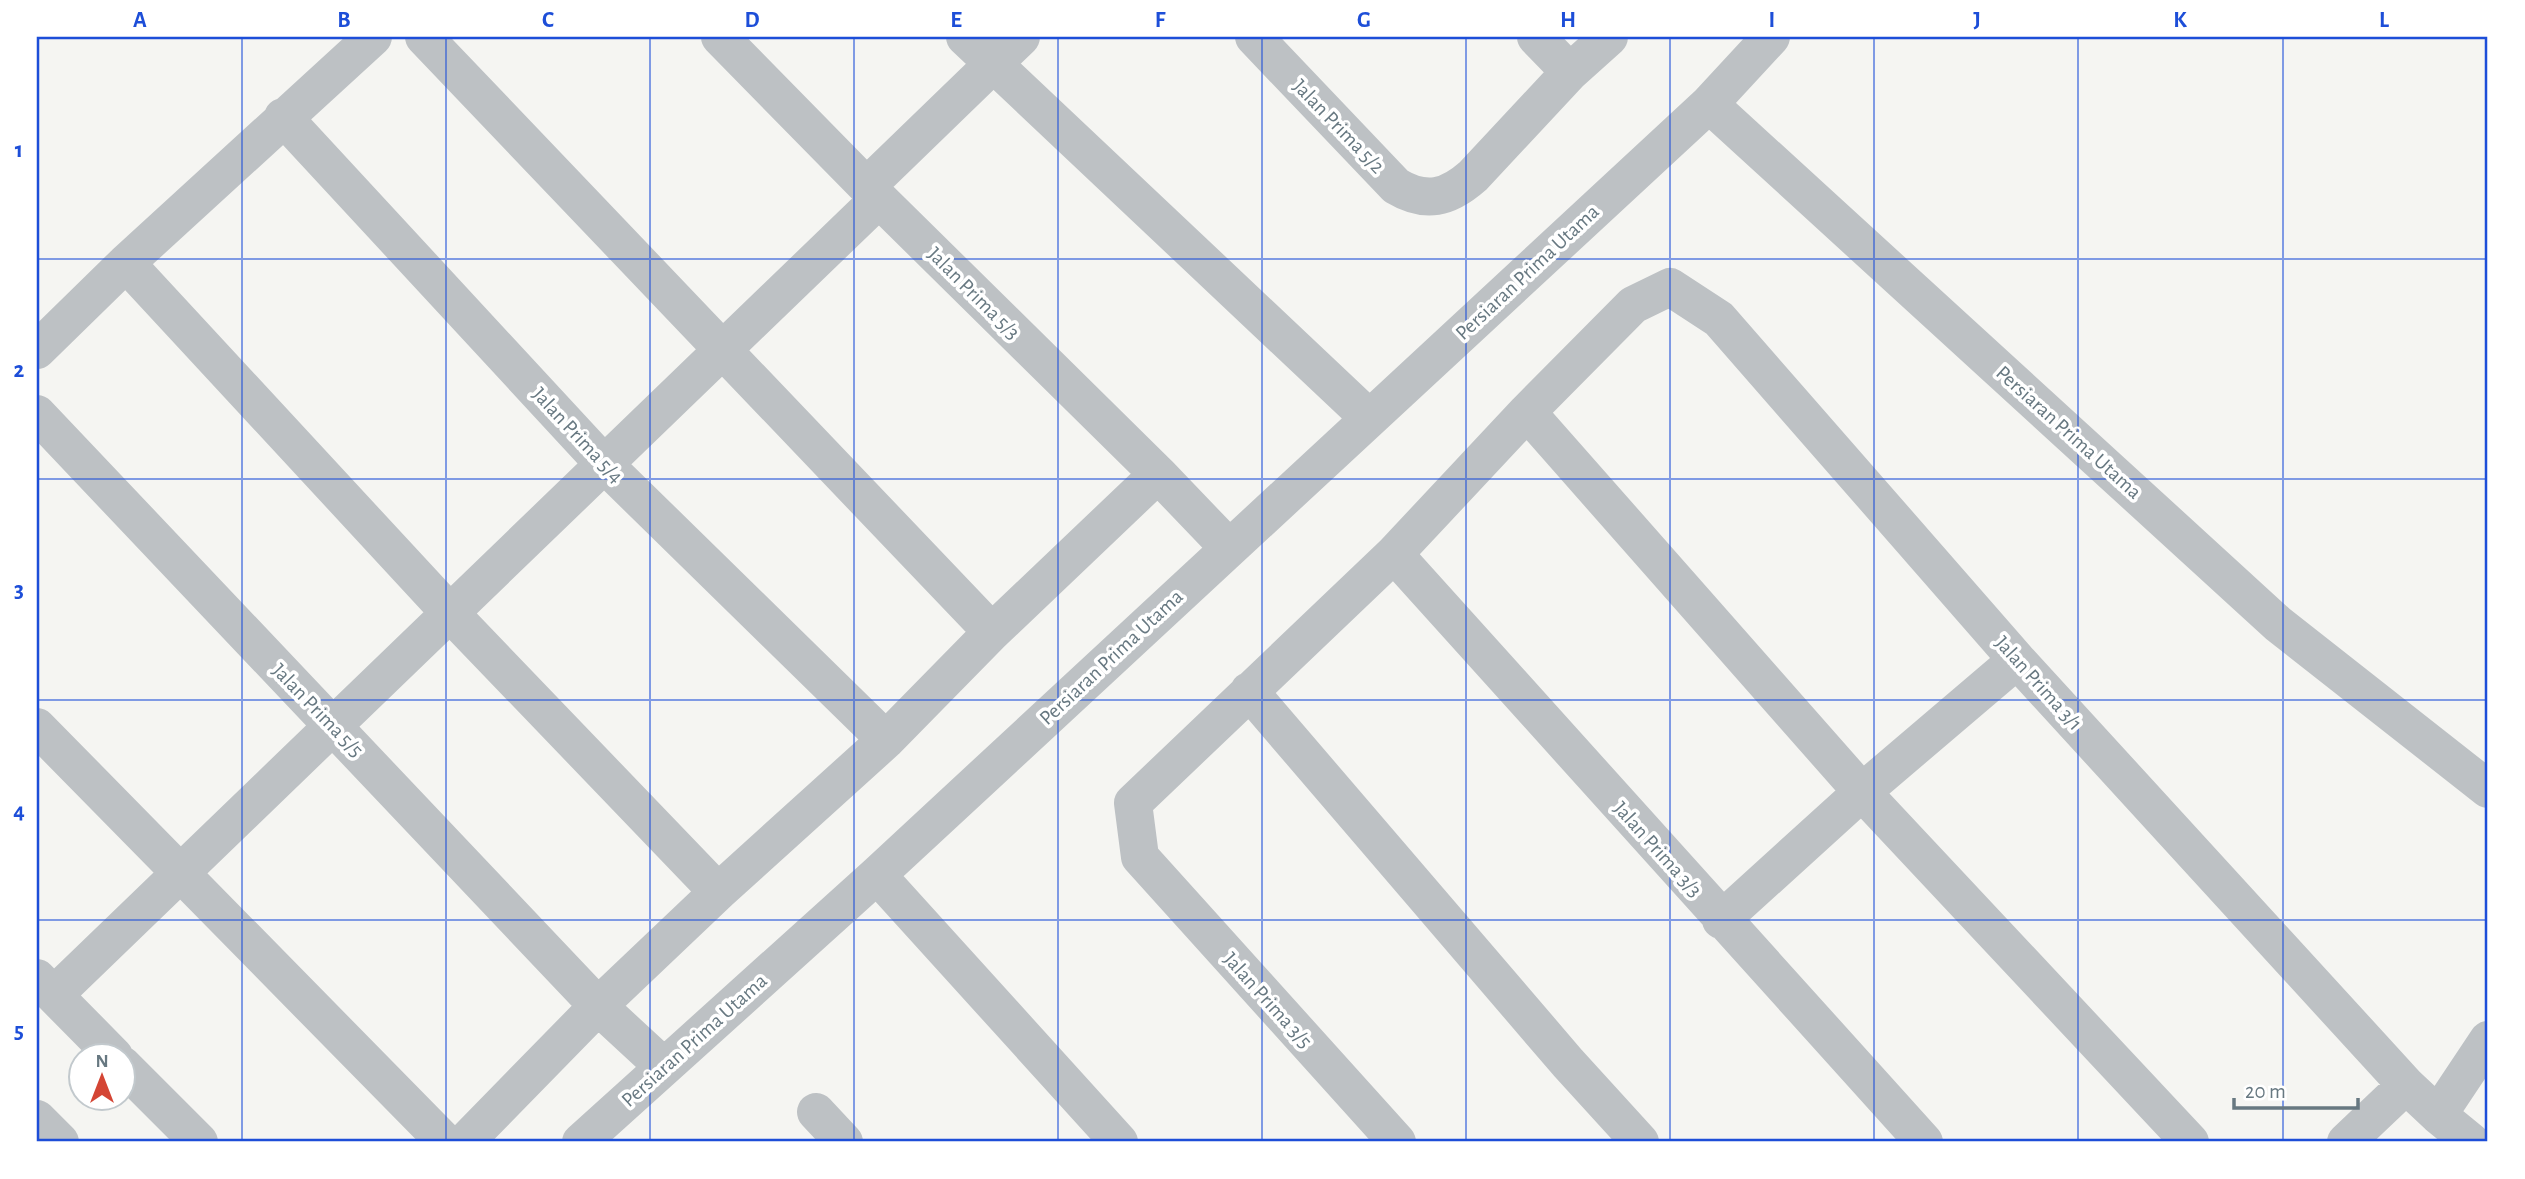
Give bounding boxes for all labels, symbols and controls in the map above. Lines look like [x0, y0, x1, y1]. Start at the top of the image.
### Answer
text: A [133, 9, 147, 32]
text: B [337, 9, 351, 32]
text: C [542, 9, 554, 32]
text: D [744, 9, 760, 32]
text: E [950, 9, 962, 32]
text: F [1155, 9, 1166, 32]
text: G [1357, 9, 1371, 32]
text: H [1560, 9, 1576, 32]
text: I [1769, 9, 1775, 32]
text: J [1973, 9, 1981, 32]
text: K [2173, 9, 2187, 32]
text: L [2379, 9, 2389, 32]
street label: Jalan Prima 5/2 [1289, 75, 1388, 177]
text: 1 [15, 139, 23, 162]
street label: Persiaran Prima Utama [1452, 201, 1603, 344]
street label: Jalan Prima 5/3 [924, 243, 1024, 343]
text: 2 [14, 359, 25, 382]
street label: Persiaran Prima Utama [1992, 362, 2146, 503]
street label: Jalan Prima 5/4 [528, 384, 627, 487]
text: 3 [14, 579, 24, 602]
street label: Persiaran Prima Utama [1036, 586, 1187, 729]
street label: Jalan Prima 3/1 [1991, 632, 2086, 735]
street label: Jalan Prima 5/5 [268, 660, 367, 761]
street label: Jalan Prima 3/3 [1609, 798, 1706, 901]
text: 4 [13, 800, 25, 823]
street label: Jalan Prima 3/5 [1219, 948, 1316, 1052]
street label: Persiaran Prima Utama [618, 970, 771, 1111]
text: 5 [14, 1020, 24, 1043]
north arrow [66, 1042, 136, 1112]
text: N [95, 1052, 109, 1071]
scale bar [2234, 1067, 2359, 1111]
text: 20 m [2245, 1081, 2286, 1102]

